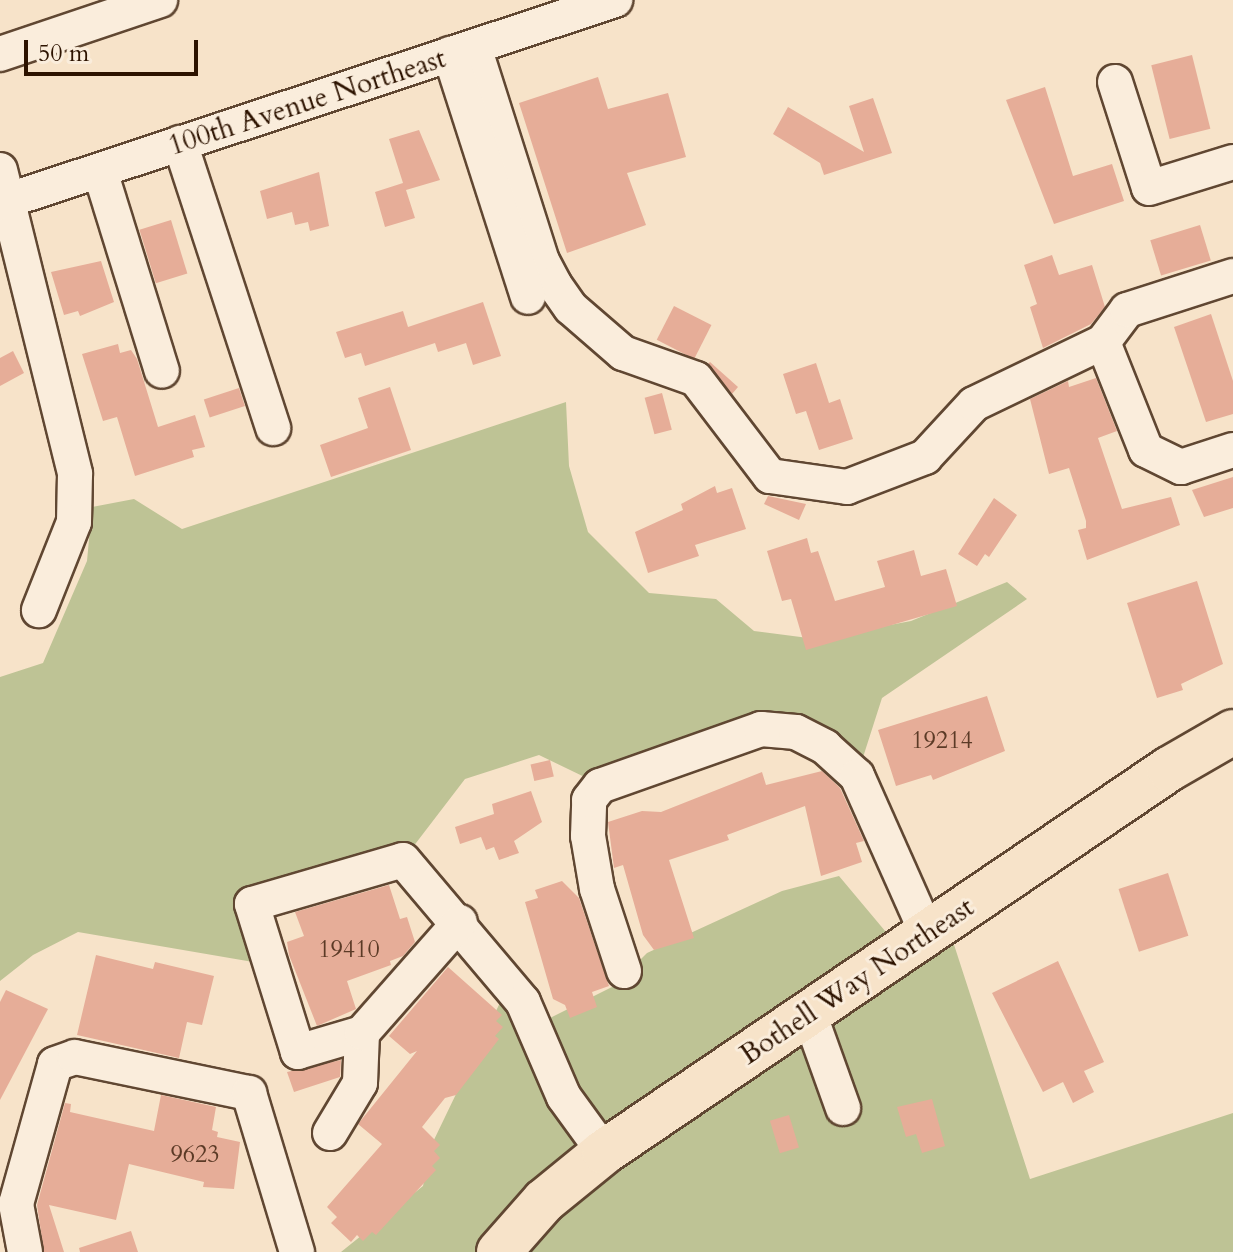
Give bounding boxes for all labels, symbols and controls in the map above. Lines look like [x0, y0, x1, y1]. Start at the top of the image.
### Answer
scale bar [28, 24, 202, 74]
text: 50 m [38, 37, 89, 70]
street label: 100th Avenue Northeast [164, 41, 450, 163]
house number: 19214 [911, 727, 973, 755]
street label: Bothell Way Northeast [734, 890, 980, 1072]
house number: 19410 [318, 936, 380, 964]
house number: 9623 [170, 1141, 220, 1169]

